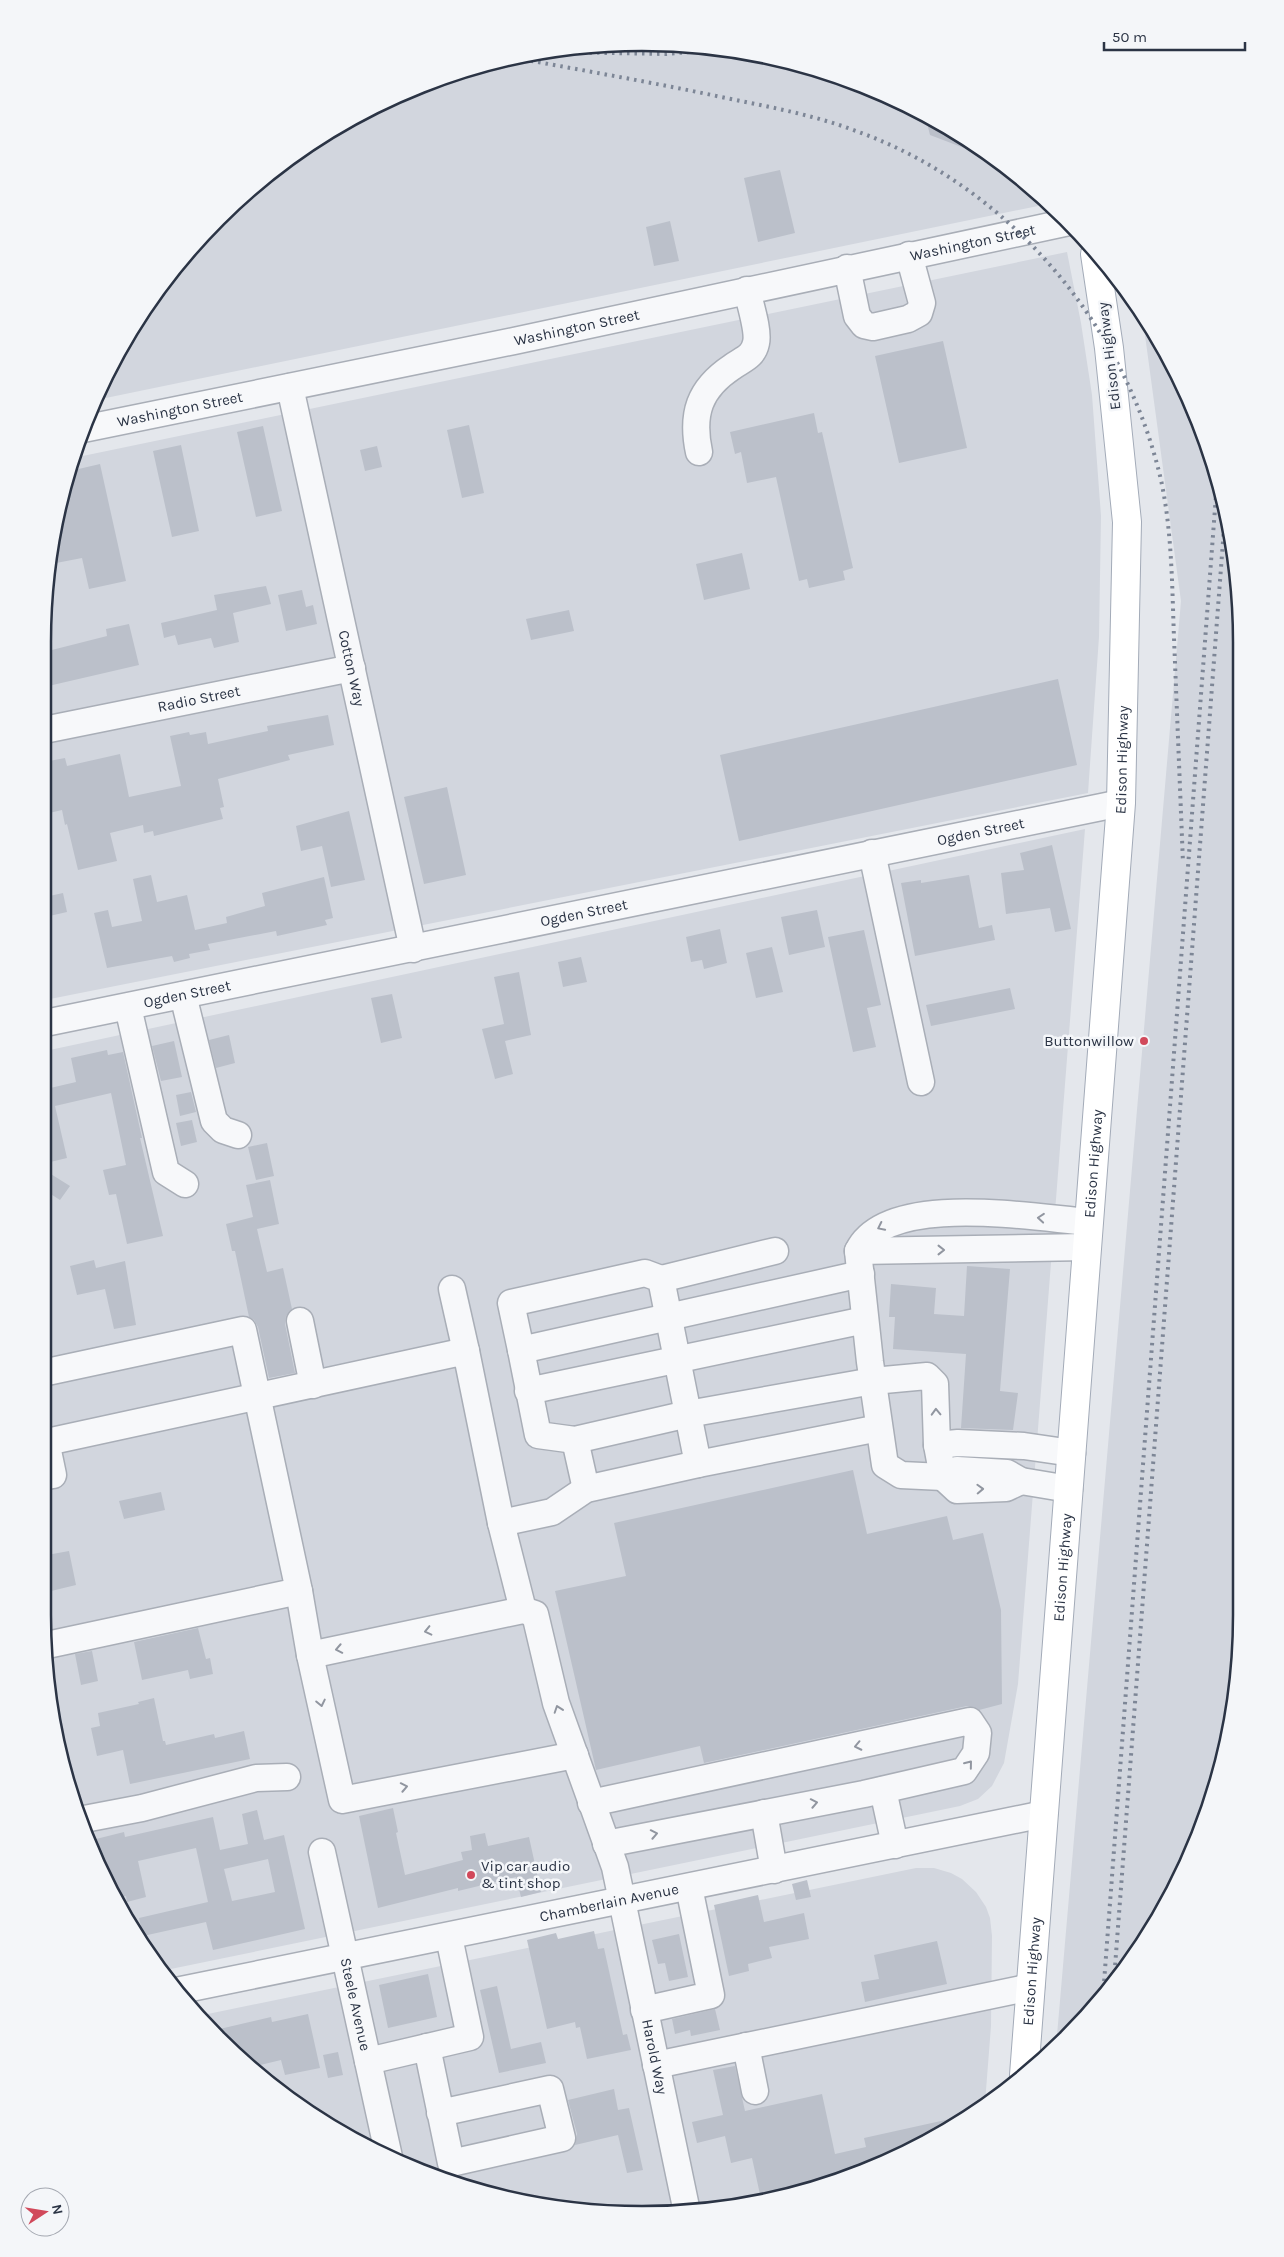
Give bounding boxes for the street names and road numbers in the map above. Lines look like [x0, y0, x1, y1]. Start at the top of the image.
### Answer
street label: Washington Street [908, 220, 1037, 265]
street label: Edison Highway [1093, 301, 1125, 411]
street label: Washington Street [512, 305, 641, 350]
street label: Washington Street [116, 388, 245, 431]
street label: Cotton Way [334, 628, 369, 708]
street label: Radio Street [156, 682, 242, 716]
street label: Edison Highway [1111, 705, 1132, 815]
street label: Ogden Street [935, 814, 1026, 849]
street label: Ogden Street [539, 895, 629, 931]
street label: Ogden Street [142, 976, 233, 1012]
street label: Edison Highway [1080, 1109, 1107, 1219]
street label: Edison Highway [1050, 1513, 1076, 1622]
street label: Chamberlain Avenue [538, 1880, 680, 1926]
street label: Edison Highway [1019, 1916, 1045, 2026]
street label: Steele Avenue [336, 1956, 374, 2053]
street label: Harold Way [638, 2017, 671, 2096]

